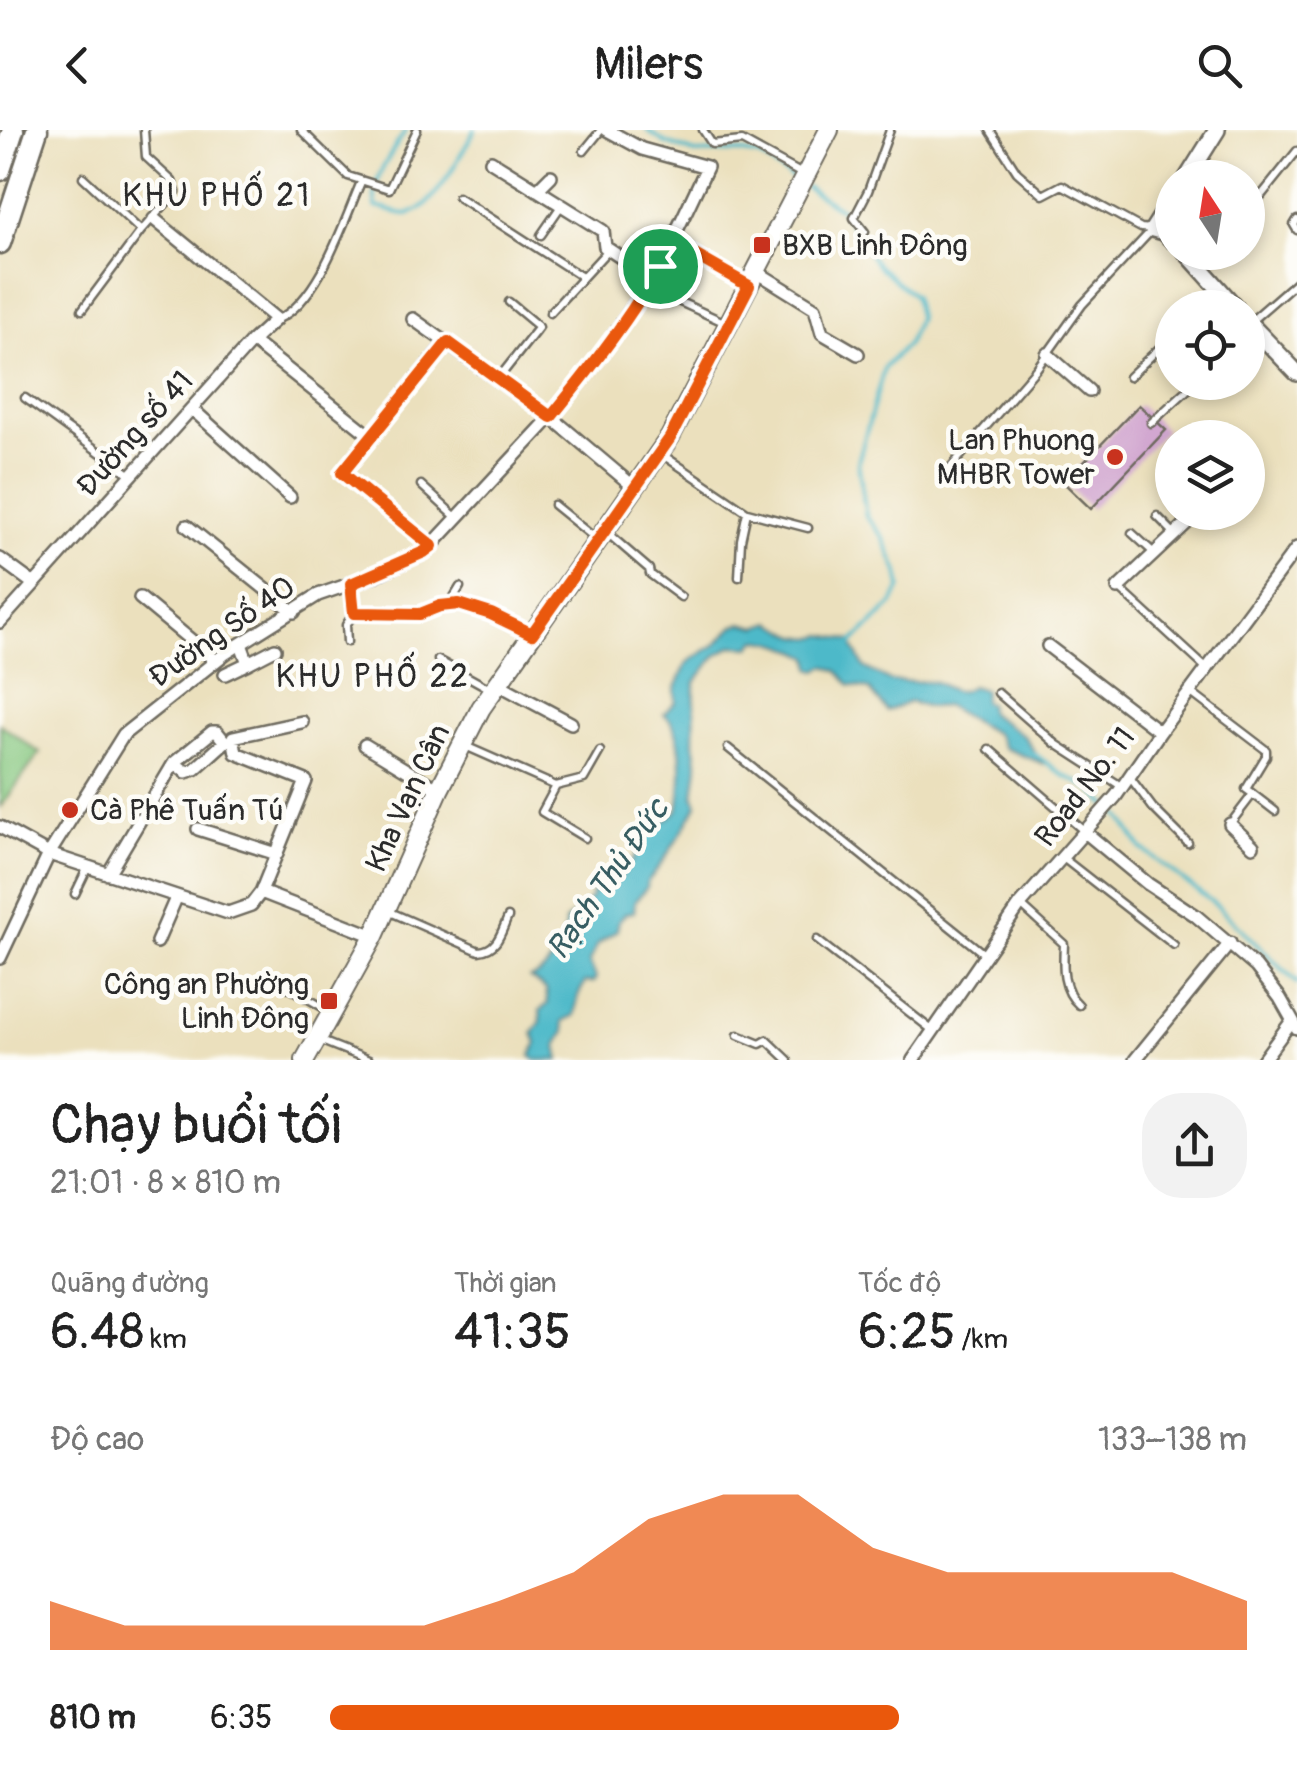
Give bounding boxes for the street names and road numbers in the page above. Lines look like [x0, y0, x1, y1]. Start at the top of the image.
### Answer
street label: Đường số 41 [69, 363, 201, 505]
street label: Đường Số 40 [142, 568, 302, 696]
street label: Kha Vạn Cân [358, 718, 458, 878]
street label: Road No. 11 [1027, 720, 1143, 854]

